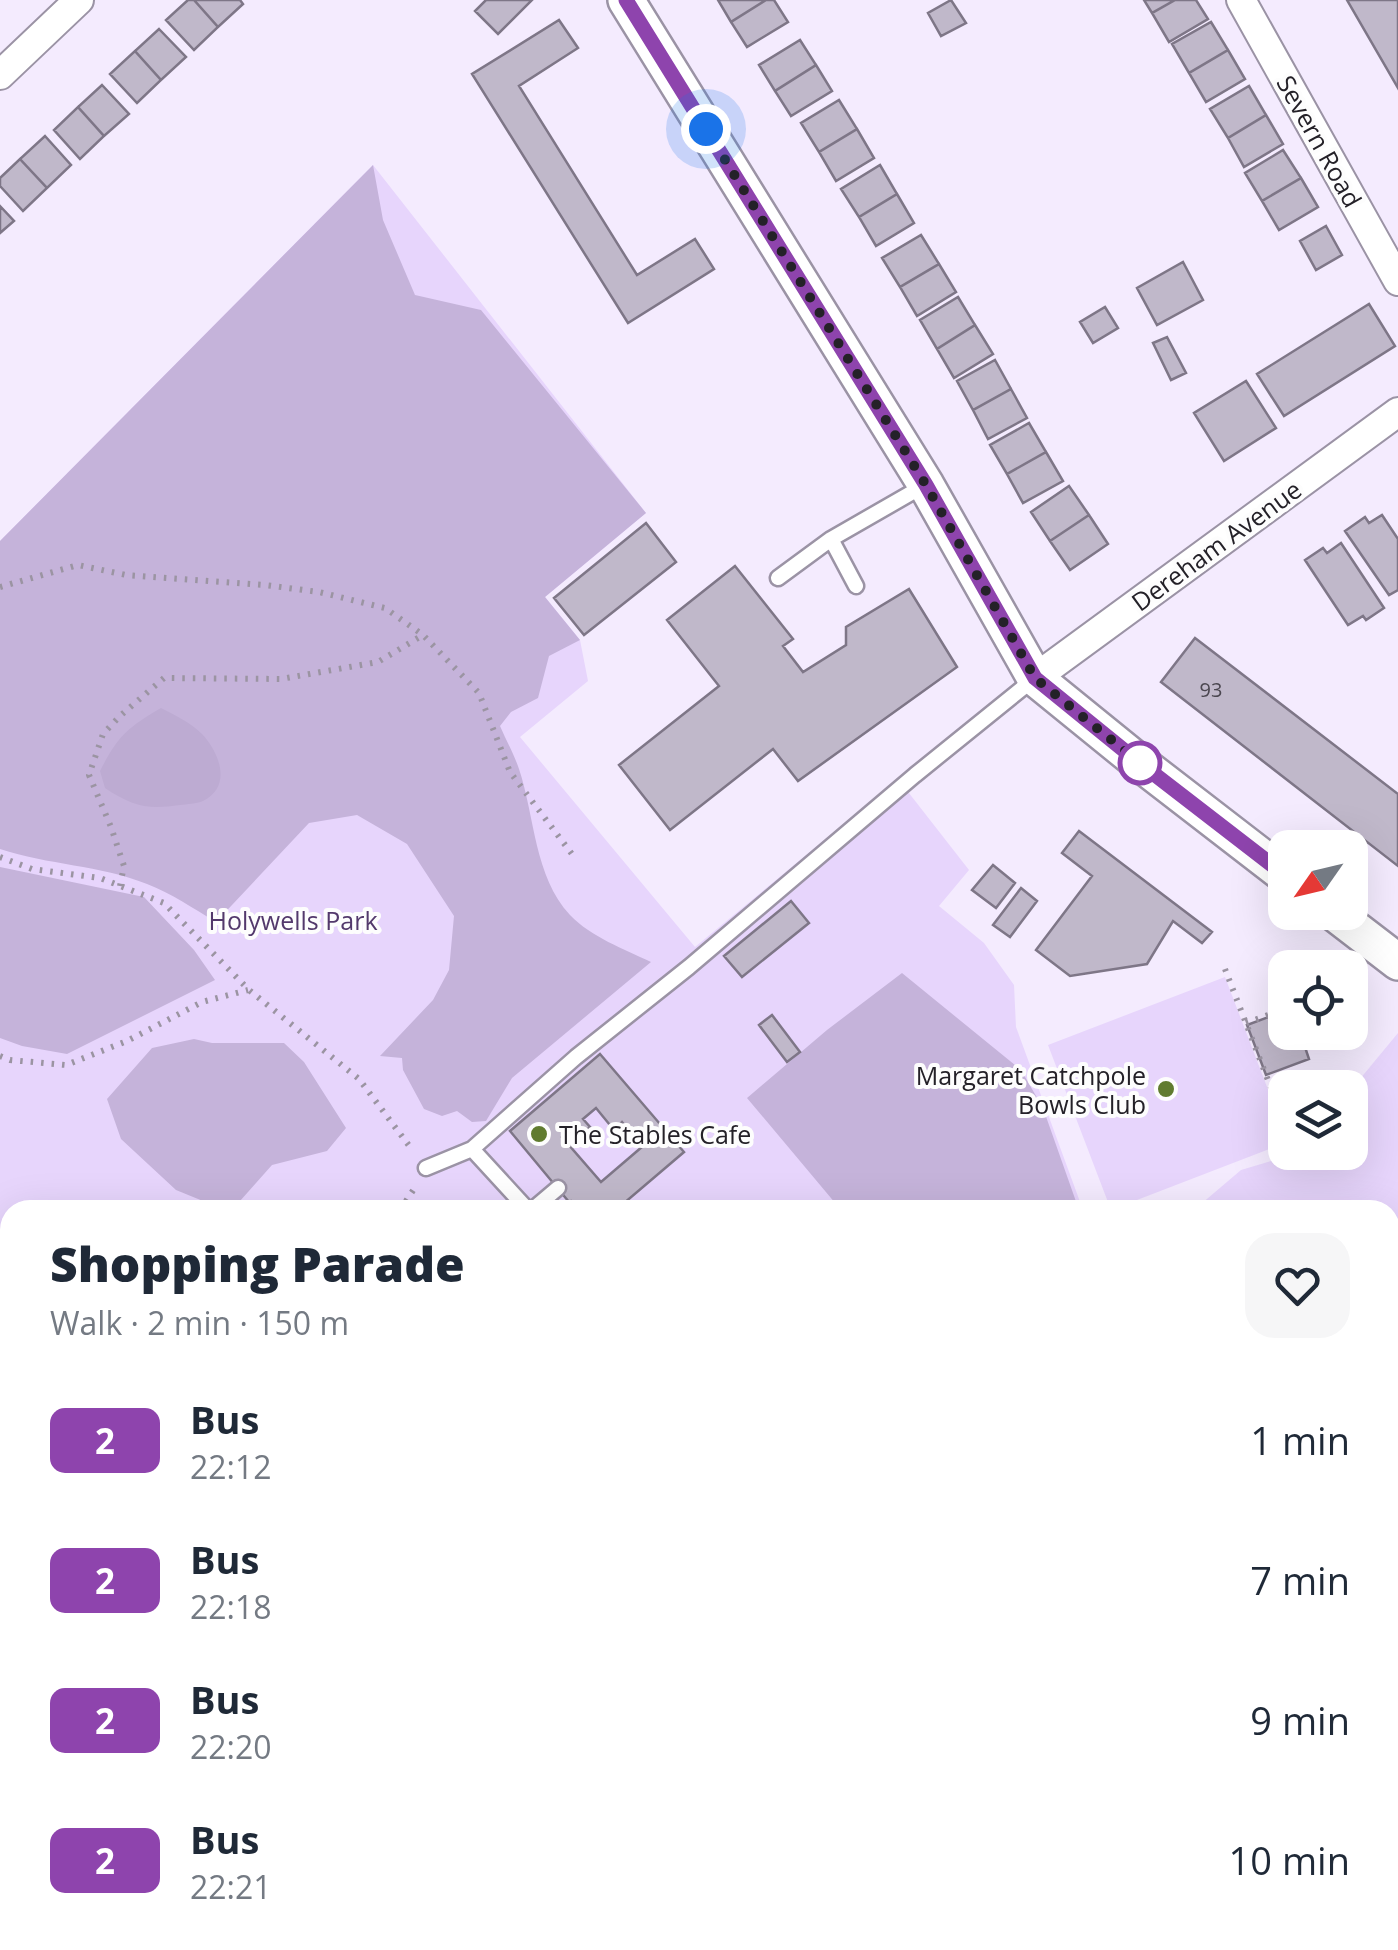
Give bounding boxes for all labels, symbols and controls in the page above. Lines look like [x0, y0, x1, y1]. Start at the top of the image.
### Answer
street label: Severn Road [1270, 69, 1370, 213]
your location [681, 104, 731, 154]
street label: Dereham Avenue [1124, 472, 1308, 618]
house number: 93 [1200, 676, 1222, 703]
unlabelled marker [1119, 742, 1161, 784]
north arrow [1268, 830, 1368, 930]
map controls [1268, 830, 1368, 1170]
park label: Holywells Park [208, 903, 378, 937]
button: locate [1268, 950, 1368, 1050]
place label: Margaret Catchpole Bowls Club [916, 1058, 1146, 1121]
button: layers [1268, 1070, 1368, 1170]
marker: Margaret Catchpole Bowls Club [1155, 1078, 1177, 1100]
place label: The Stables Cafe [559, 1117, 751, 1151]
marker: The Stables Cafe [528, 1123, 550, 1145]
text: Shopping Parade [50, 1231, 465, 1296]
button: heart [1245, 1233, 1350, 1338]
text: Walk · 2 min · 150 m [50, 1301, 349, 1344]
text: Bus [190, 1393, 259, 1445]
text: 1 min [1250, 1414, 1350, 1466]
text: 2 [95, 1417, 115, 1464]
text: 22:12 [190, 1445, 272, 1488]
text: Bus [190, 1533, 259, 1585]
text: 7 min [1250, 1554, 1350, 1606]
text: 2 [95, 1557, 115, 1604]
text: 22:18 [190, 1585, 272, 1628]
text: Bus [190, 1673, 259, 1725]
text: 9 min [1250, 1694, 1350, 1746]
text: 2 [95, 1697, 115, 1744]
text: 22:20 [190, 1725, 272, 1768]
text: Bus [190, 1813, 259, 1865]
text: 10 min [1229, 1834, 1350, 1886]
text: 2 [95, 1837, 115, 1884]
text: 22:21 [190, 1865, 272, 1908]

